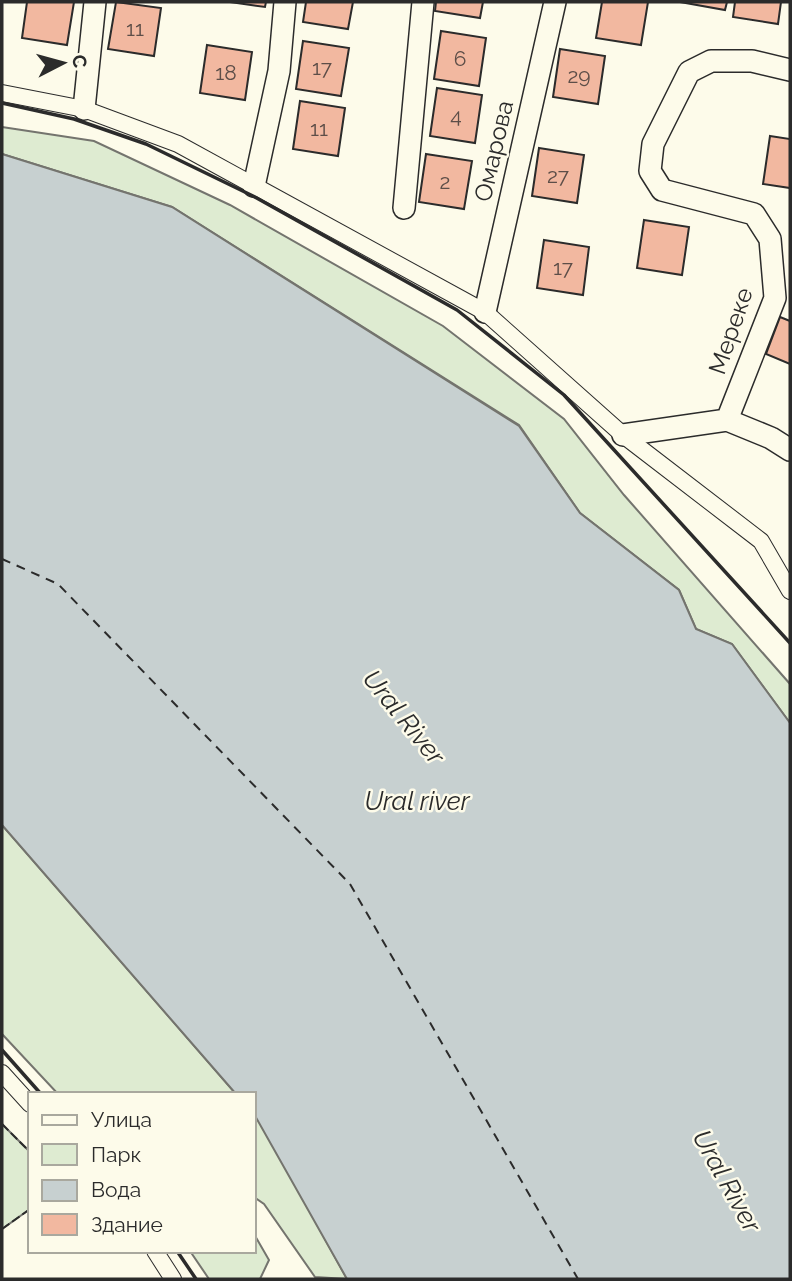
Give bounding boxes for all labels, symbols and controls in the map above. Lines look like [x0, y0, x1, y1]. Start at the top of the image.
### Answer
house number: 11 [126, 16, 144, 41]
north arrow [28, 28, 98, 98]
house number: 6 [454, 46, 466, 71]
text: С [68, 54, 92, 69]
house number: 17 [312, 55, 333, 80]
house number: 18 [215, 60, 237, 85]
house number: 29 [567, 63, 591, 88]
street label: Омарова [468, 98, 519, 204]
house number: 4 [450, 103, 462, 128]
house number: 11 [310, 116, 328, 141]
house number: 27 [547, 163, 570, 188]
house number: 2 [440, 169, 450, 194]
house number: 17 [553, 255, 574, 280]
street label: Мереке [702, 284, 759, 378]
water label: Ural River [357, 664, 452, 771]
water label: Ural river [364, 786, 471, 816]
legend [28, 1092, 256, 1253]
text: Улица [91, 1107, 152, 1132]
water label: Ural River [687, 1125, 768, 1238]
text: Парк [91, 1142, 141, 1167]
text: Вода [91, 1177, 141, 1202]
text: Здание [91, 1212, 163, 1237]

